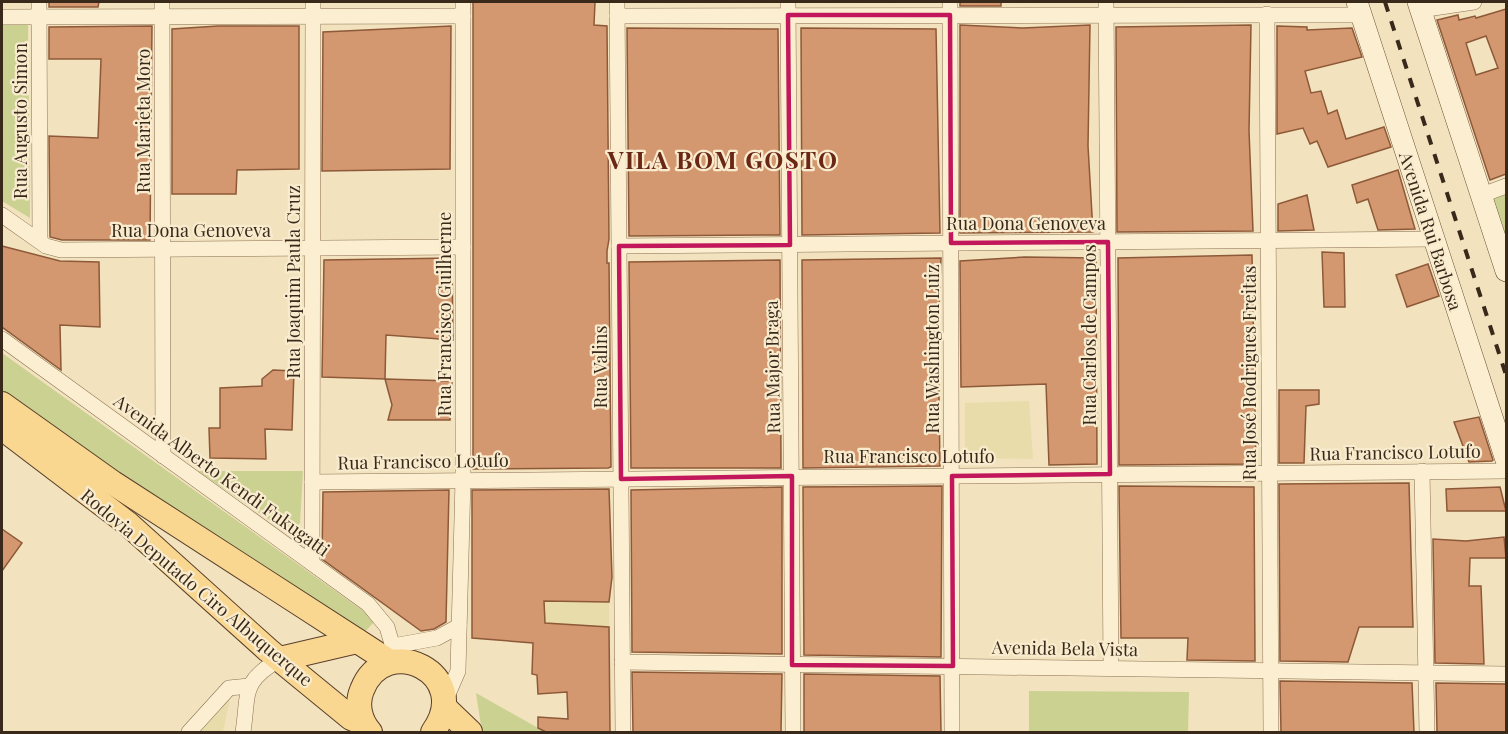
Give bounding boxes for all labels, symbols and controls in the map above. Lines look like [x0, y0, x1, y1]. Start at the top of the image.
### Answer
street label: Rua Augusto Simon [8, 43, 32, 199]
street label: Rua Marieta Moro [131, 49, 155, 193]
district label: VILA BOM GOSTO [607, 143, 838, 175]
street label: Avenida Rui Barbosa [1394, 148, 1468, 313]
street label: Rua Joaquim Paula Cruz [281, 185, 305, 379]
street label: Rua Dona Genoveva [946, 211, 1106, 235]
street label: Rua Francisco Guilherme [432, 212, 456, 416]
street label: Rua Dona Genoveva [111, 218, 271, 242]
street label: Rua Carlos de Campos [1077, 244, 1101, 426]
street label: Rua Washington Luiz [920, 264, 944, 434]
street label: Rua José Rodrigues Freitas [1237, 266, 1261, 480]
street label: Rua Major Braga [759, 300, 785, 434]
street label: Rua Valins [588, 325, 612, 409]
street label: Avenida Alberto Kendi Fukugatti [108, 388, 335, 561]
street label: Rua Francisco Lotufo [1309, 439, 1481, 465]
street label: Rua Francisco Lotufo [823, 444, 995, 468]
street label: Rua Francisco Lotufo [337, 448, 509, 474]
street label: Rodovia Deputado Ciro Albuquerque [76, 483, 318, 691]
street label: Avenida Bela Vista [991, 635, 1138, 661]

